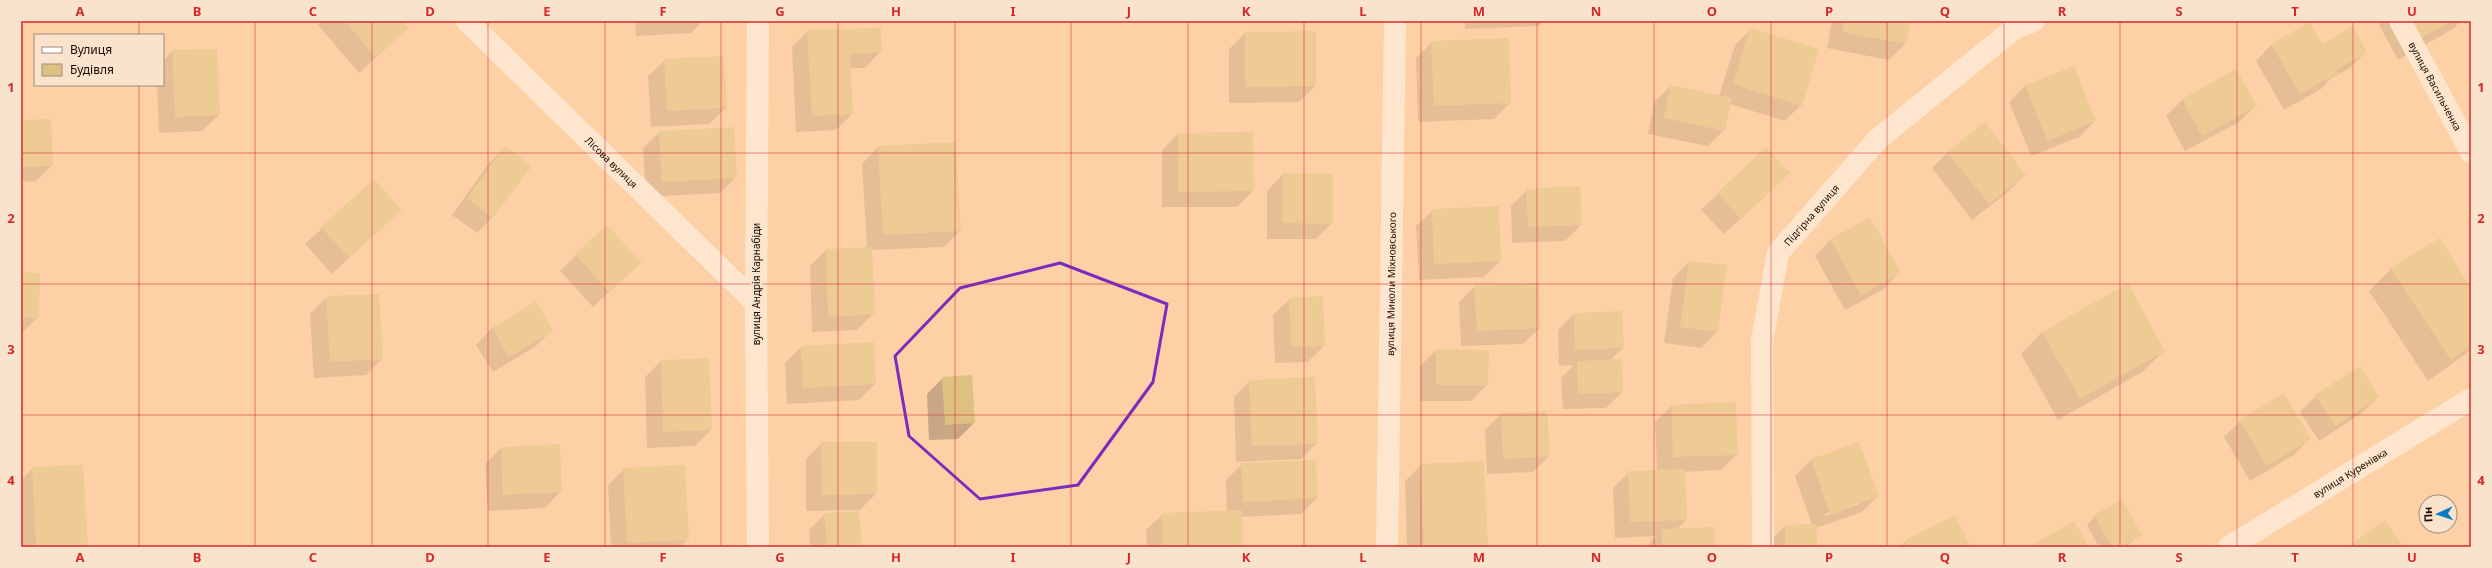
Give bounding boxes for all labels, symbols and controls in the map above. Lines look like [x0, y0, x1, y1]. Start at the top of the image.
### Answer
text: A [76, 2, 85, 20]
text: B [193, 2, 201, 20]
text: C [309, 2, 317, 20]
text: D [425, 2, 435, 20]
text: E [543, 2, 551, 20]
text: F [659, 2, 667, 20]
text: G [775, 2, 785, 20]
text: H [891, 2, 901, 20]
text: I [1010, 2, 1016, 20]
text: J [1126, 2, 1131, 20]
text: K [1242, 2, 1251, 20]
text: L [1359, 2, 1367, 20]
text: M [1473, 2, 1485, 20]
text: N [1591, 2, 1601, 20]
text: O [1707, 2, 1717, 20]
text: P [1825, 2, 1833, 20]
text: Q [1940, 2, 1950, 20]
text: R [2058, 2, 2067, 20]
text: S [2175, 2, 2183, 20]
text: T [2291, 2, 2299, 20]
text: U [2407, 2, 2417, 20]
legend [34, 34, 164, 86]
street label: вулиця Васильченка [2405, 39, 2465, 133]
text: Вулиця [70, 41, 112, 58]
text: Будівля [70, 61, 114, 78]
text: 1 [7, 78, 15, 96]
text: 1 [2477, 78, 2485, 96]
street label: Лісова вулиця [582, 133, 641, 191]
street label: Підгірна вулиця [1781, 181, 1842, 249]
text: 2 [7, 209, 15, 227]
text: 2 [2477, 209, 2485, 227]
street label: вулиця Миколи Міхновського [1383, 212, 1399, 356]
street label: вулиця Андрія Карнабіди [749, 223, 763, 345]
text: 3 [7, 340, 15, 358]
text: 3 [2477, 340, 2485, 358]
street label: вулиця Куренівка [2310, 445, 2390, 501]
text: 4 [7, 471, 15, 489]
text: 4 [2477, 471, 2485, 489]
north arrow [2418, 494, 2458, 534]
text: Пн [2420, 506, 2435, 523]
text: A [76, 548, 85, 566]
text: B [193, 548, 201, 566]
text: C [309, 548, 317, 566]
text: D [425, 548, 435, 566]
text: E [543, 548, 551, 566]
text: F [659, 548, 667, 566]
text: G [775, 548, 785, 566]
text: H [891, 548, 901, 566]
text: I [1010, 548, 1016, 566]
text: J [1126, 548, 1131, 566]
text: K [1242, 548, 1251, 566]
text: L [1359, 548, 1367, 566]
text: M [1473, 548, 1485, 566]
text: N [1591, 548, 1601, 566]
text: O [1707, 548, 1717, 566]
text: P [1825, 548, 1833, 566]
text: Q [1940, 548, 1950, 566]
text: R [2058, 548, 2067, 566]
text: S [2175, 548, 2183, 566]
text: T [2291, 548, 2299, 566]
text: U [2407, 548, 2417, 566]

